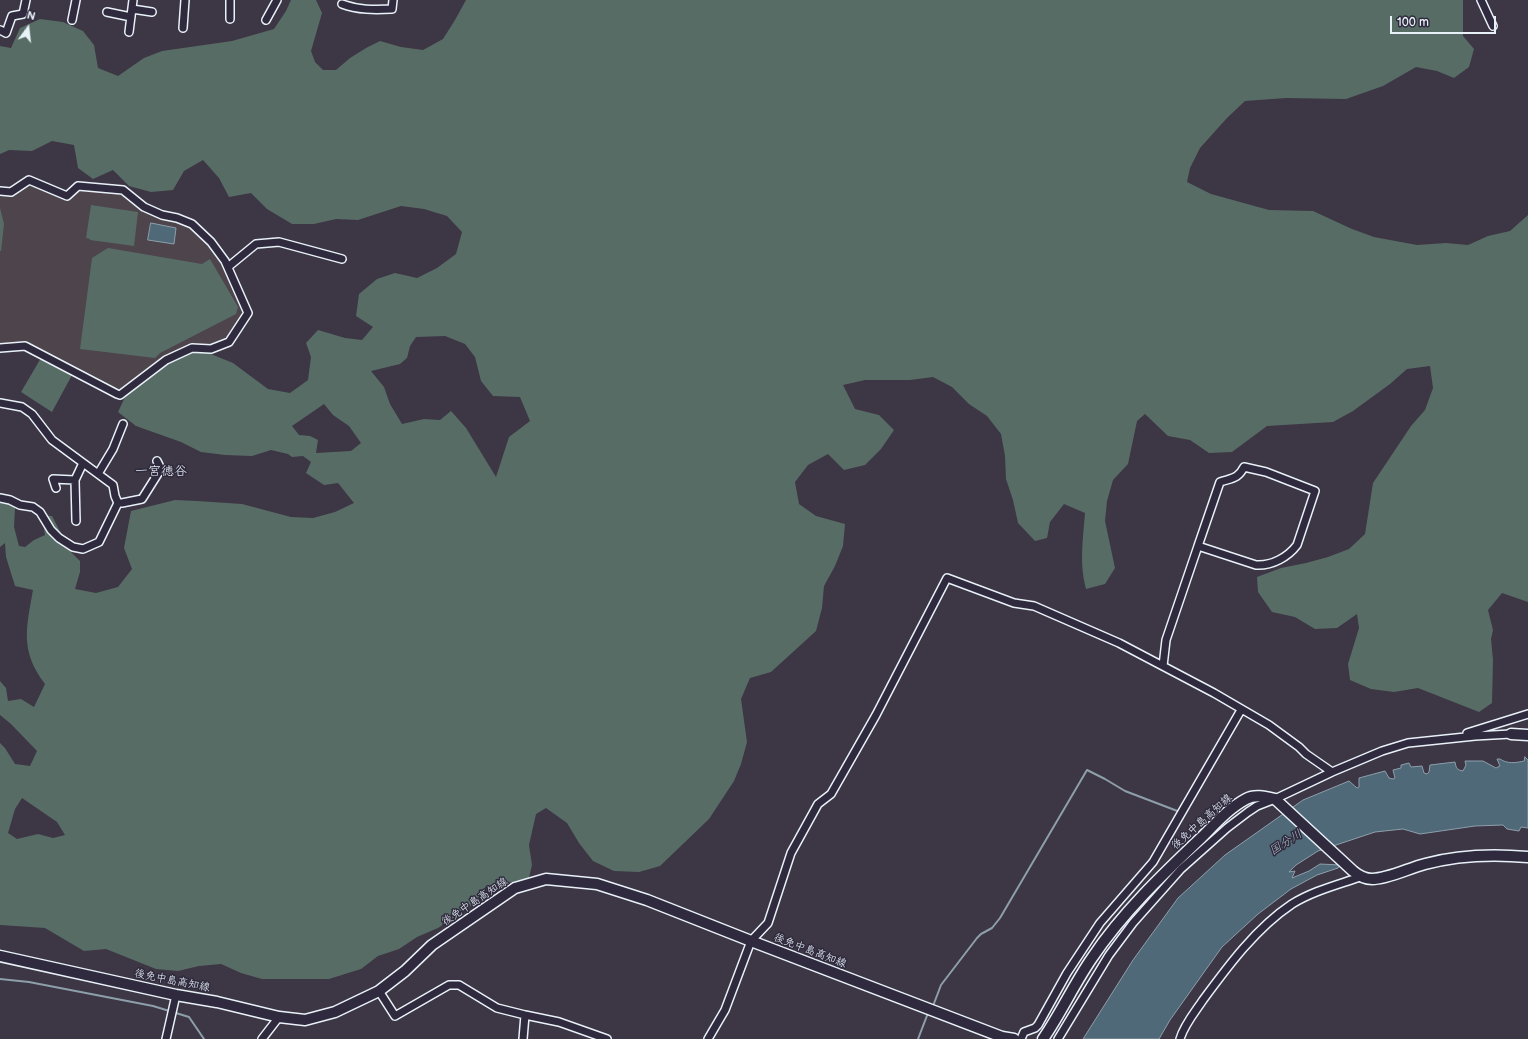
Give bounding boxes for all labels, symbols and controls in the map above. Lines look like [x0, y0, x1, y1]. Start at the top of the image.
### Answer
north arrow [8, 8, 48, 48]
scale bar [1392, 8, 1498, 34]
text: N [26, 9, 37, 23]
text: 100 m [1397, 15, 1429, 30]
district label: 一宮徳谷 [135, 464, 187, 480]
street label: 後免中島高知線 [1169, 791, 1235, 853]
water label: 国分川 [1267, 827, 1305, 859]
street label: 後免中島高知線 [439, 875, 511, 929]
street label: 後免中島高知線 [772, 931, 848, 971]
street label: 後免中島高知線 [133, 967, 211, 995]

